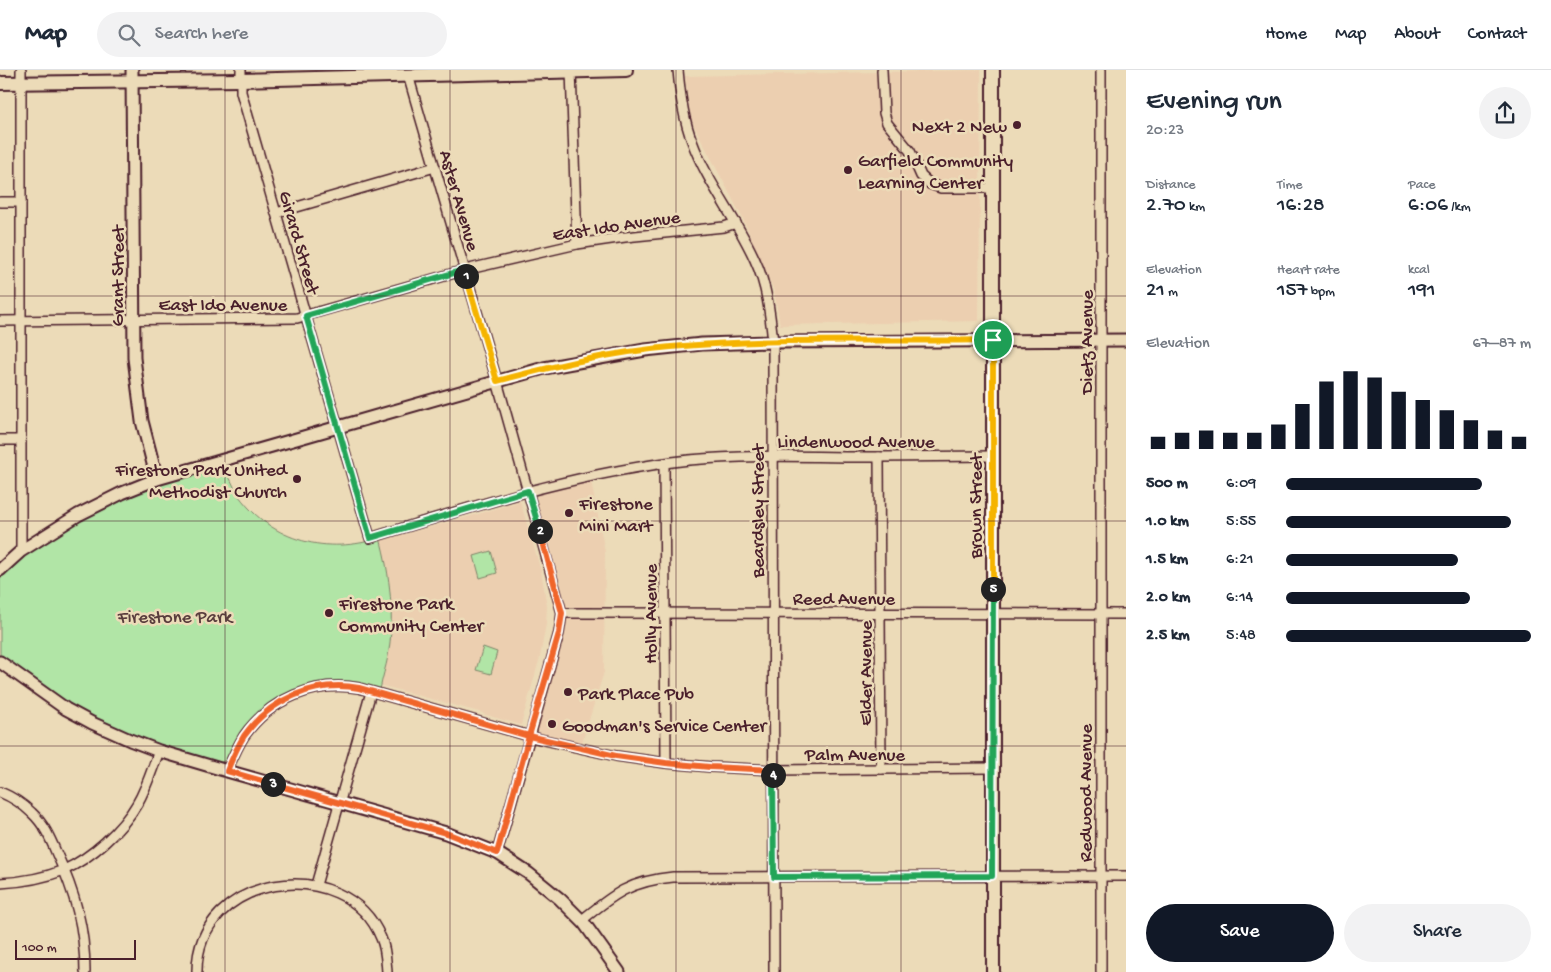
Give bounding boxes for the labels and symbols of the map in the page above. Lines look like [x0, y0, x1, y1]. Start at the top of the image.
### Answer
place label: Next 2 New [912, 117, 1007, 140]
marker: Next 2 New [1011, 119, 1023, 131]
street label: Aster Avenue [432, 148, 483, 254]
place label: Garfield Community Learning Center [858, 151, 1014, 196]
marker: Garfield Community Learning Center [842, 164, 854, 176]
street label: Girard Street [272, 189, 324, 299]
street label: East Ido Avenue [551, 207, 682, 248]
street label: Grant Street [108, 223, 131, 327]
pin: 1 [454, 264, 478, 288]
street label: Dietz Avenue [1077, 290, 1100, 396]
street label: East Ido Avenue [159, 295, 288, 318]
pin [972, 319, 1014, 361]
street label: Lindenwood Avenue [777, 432, 935, 455]
street label: Beardsley Street [748, 442, 771, 579]
street label: Brown Street [966, 451, 989, 560]
place label: Firestone Park United Methodist Church [114, 460, 289, 505]
marker: Firestone Park United Methodist Church [291, 473, 303, 485]
place label: Firestone Mini Mart [578, 494, 654, 539]
marker: Firestone Mini Mart [563, 507, 575, 519]
pin: 2 [528, 518, 552, 544]
street label: Holly Avenue [641, 564, 664, 664]
pin: 5 [980, 576, 1006, 602]
street label: Reed Avenue [793, 589, 895, 612]
place label: Firestone Park Community Center [338, 594, 485, 639]
park label: Firestone Park [117, 607, 234, 630]
marker: Firestone Park Community Center [323, 607, 335, 619]
street label: Elder Avenue [856, 620, 879, 726]
place label: Park Place Pub [577, 684, 694, 707]
marker: Park Place Pub [562, 686, 574, 698]
place label: Goodman's Service Center [562, 716, 769, 739]
marker: Goodman's Service Center [546, 718, 558, 730]
street label: Redwood Avenue [1076, 724, 1099, 862]
street label: Palm Avenue [804, 745, 905, 768]
pin: 4 [760, 762, 786, 788]
pin: 3 [260, 772, 286, 796]
scale bar [15, 937, 136, 960]

